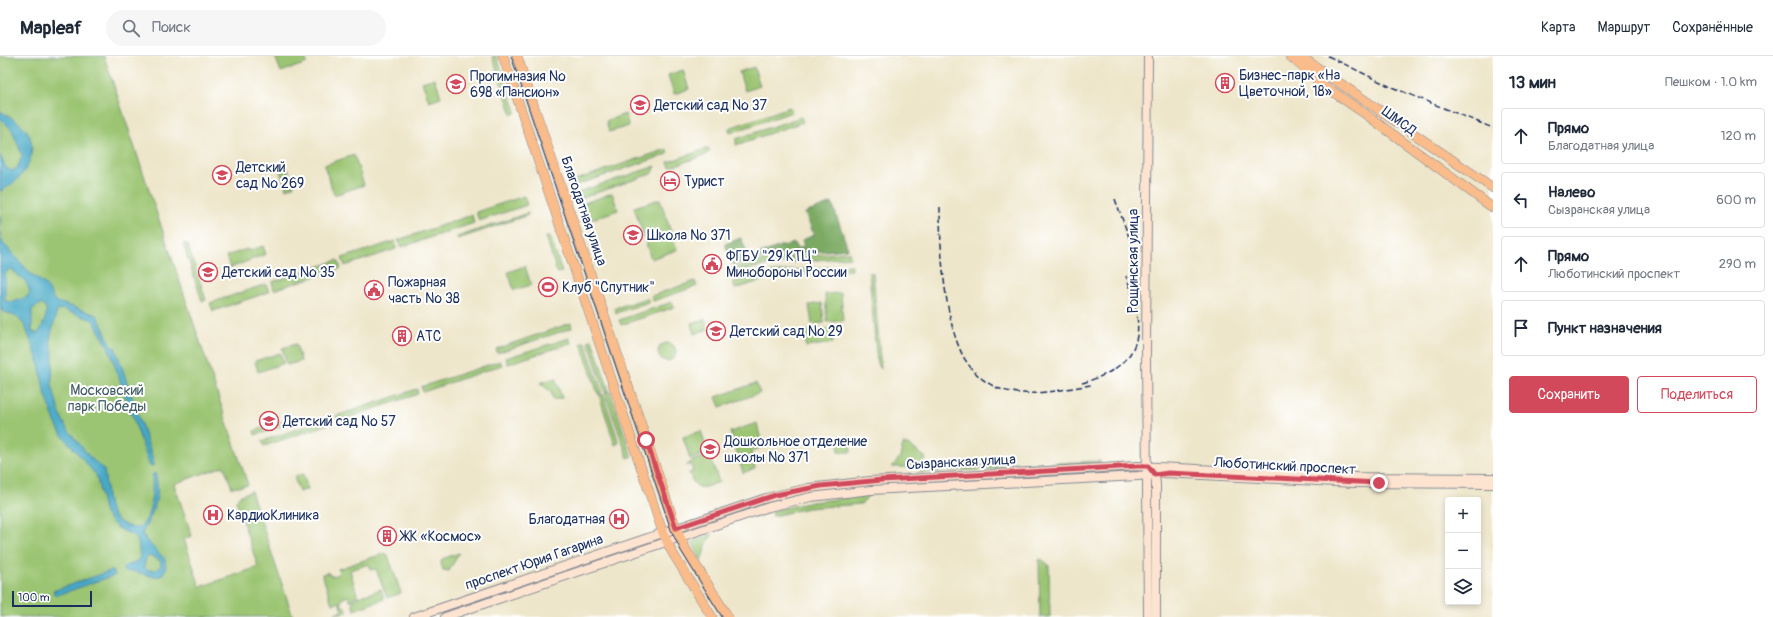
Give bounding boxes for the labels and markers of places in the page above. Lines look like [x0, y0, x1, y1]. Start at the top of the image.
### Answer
place label: Бизнес-парк «На Цветочной, 18» [1239, 67, 1340, 100]
place label: Прогимназия № 698 «Пансион» [470, 68, 566, 101]
building icon: Бизнес-парк «На Цветочной, 18» [1214, 72, 1236, 94]
school or university icon: Прогимназия № 698 «Пансион» [445, 73, 467, 95]
school or university icon: Детский сад № 37 [629, 94, 651, 116]
place label: Детский сад № 37 [653, 97, 768, 114]
place label: Детский сад № 269 [235, 159, 304, 192]
school or university icon: Детский сад № 269 [211, 164, 233, 186]
hotel icon: Турист [659, 170, 681, 192]
place label: Турист [684, 173, 724, 190]
school or university icon: Школа № 371 [622, 224, 644, 246]
place label: Школа № 371 [647, 227, 731, 244]
place label: ФГБУ "29 КТЦ" Минобороны России [726, 248, 847, 281]
public building icon: ФГБУ "29 КТЦ" Минобороны России [701, 253, 723, 275]
school or university icon: Детский сад № 35 [197, 261, 219, 283]
place label: Детский сад № 35 [221, 264, 335, 281]
place label: Пожарная часть № 38 [388, 274, 460, 307]
sports icon: Клуб "Спутник" [537, 276, 559, 298]
public building icon: Пожарная часть № 38 [363, 279, 385, 301]
place label: Клуб "Спутник" [562, 279, 655, 296]
school or university icon: Детский сад № 29 [705, 320, 727, 342]
place label: Детский сад № 29 [729, 323, 843, 340]
building icon: АТС [391, 325, 413, 347]
place label: АТС [416, 328, 442, 345]
school or university icon: Детский сад № 57 [258, 410, 280, 432]
place label: Детский сад № 57 [282, 413, 396, 430]
place label: Дошкольное отделение школы № 371 [723, 433, 867, 466]
school or university icon: Дошкольное отделение школы № 371 [699, 438, 721, 460]
hospital icon: КардиоКлиника [202, 504, 224, 526]
place label: КардиоКлиника [227, 507, 319, 524]
hospital icon: Благодатная [608, 508, 630, 530]
place label: Благодатная [528, 511, 605, 528]
building icon: ЖК «Космос» [376, 525, 398, 547]
place label: ЖК «Космос» [399, 528, 481, 545]

